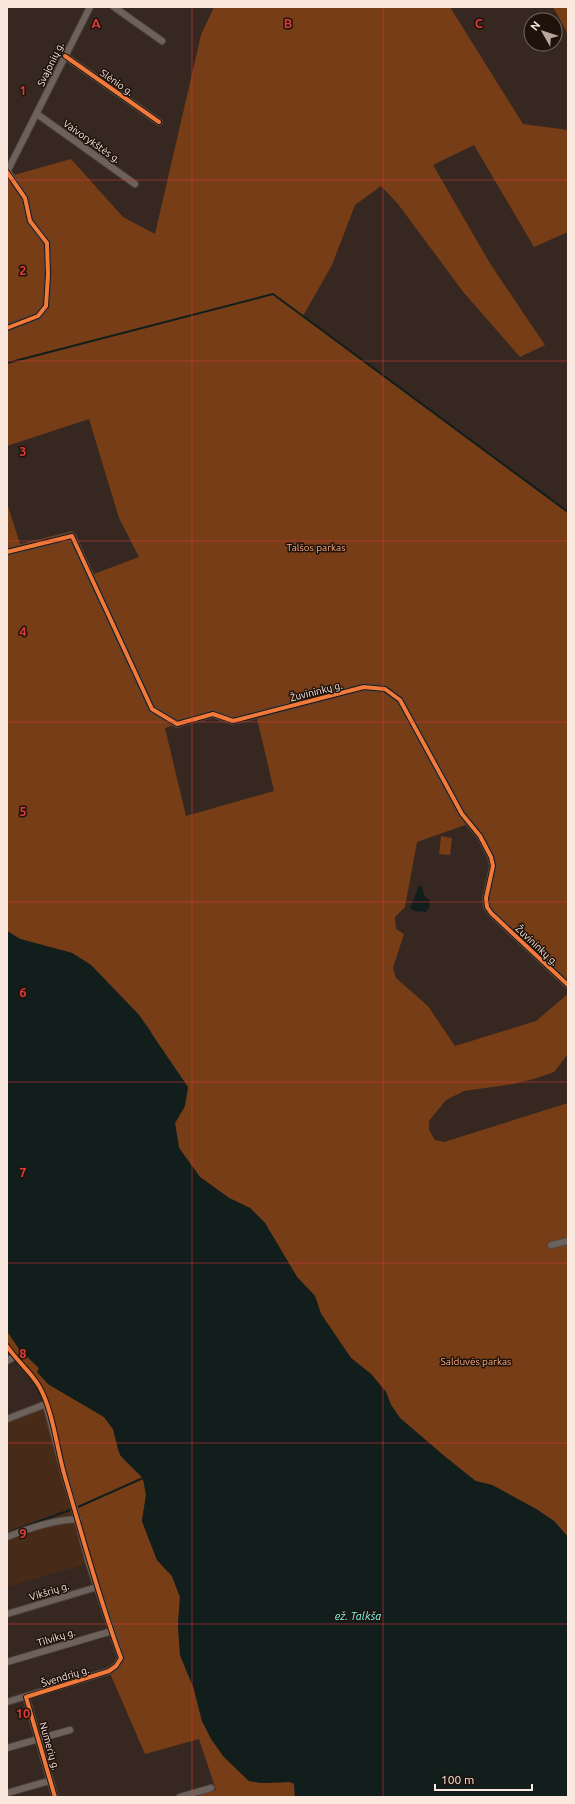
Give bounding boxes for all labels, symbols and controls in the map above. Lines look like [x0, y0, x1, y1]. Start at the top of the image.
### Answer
north arrow [523, 12, 563, 52]
text: A [91, 16, 101, 30]
text: B [284, 16, 293, 30]
text: C [475, 16, 484, 30]
text: N [528, 19, 542, 33]
street label: Svajonių g. [35, 40, 66, 88]
street label: Slėnio g. [98, 67, 135, 98]
text: 1 [19, 83, 27, 97]
street label: Vaivorykštės g. [61, 118, 122, 165]
text: 2 [19, 263, 27, 277]
text: 3 [19, 444, 27, 458]
park label: Talšos parkas [286, 542, 346, 553]
text: 4 [19, 624, 27, 638]
street label: Žuvininkų g. [288, 679, 344, 703]
text: 5 [19, 804, 27, 818]
street label: Žuvininkų g. [513, 922, 561, 968]
text: 6 [19, 985, 27, 999]
text: 7 [19, 1165, 27, 1179]
text: 8 [19, 1346, 27, 1360]
park label: Salduvės parkas [441, 1356, 511, 1367]
text: 9 [19, 1526, 27, 1540]
street label: Vikšrių g. [28, 1580, 70, 1603]
water label: ež. Talkša [335, 1610, 381, 1622]
street label: Tilvikų g. [36, 1626, 77, 1648]
street label: Švendrių g. [40, 1663, 90, 1689]
text: 10 [16, 1706, 30, 1720]
street label: Numerių g. [37, 1721, 62, 1771]
scale bar [435, 1766, 532, 1792]
text: 100 m [441, 1773, 474, 1786]

